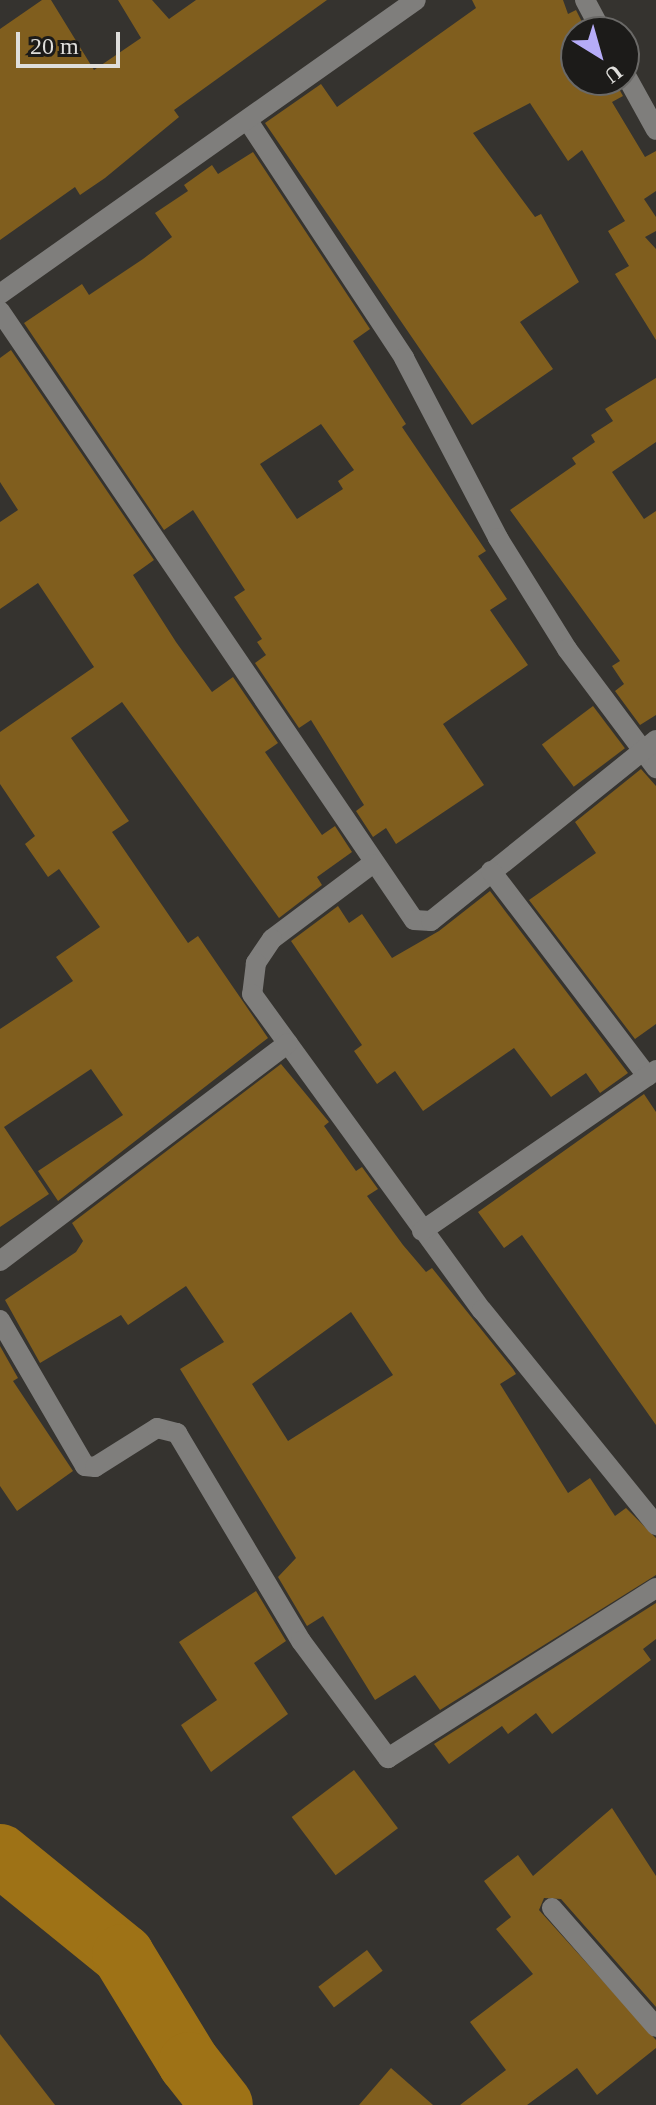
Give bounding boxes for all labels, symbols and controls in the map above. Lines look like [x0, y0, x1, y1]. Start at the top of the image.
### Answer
scale bar [20, 16, 124, 66]
north arrow [560, 16, 640, 96]
text: 20 m [30, 33, 79, 59]
text: U [600, 59, 627, 89]

